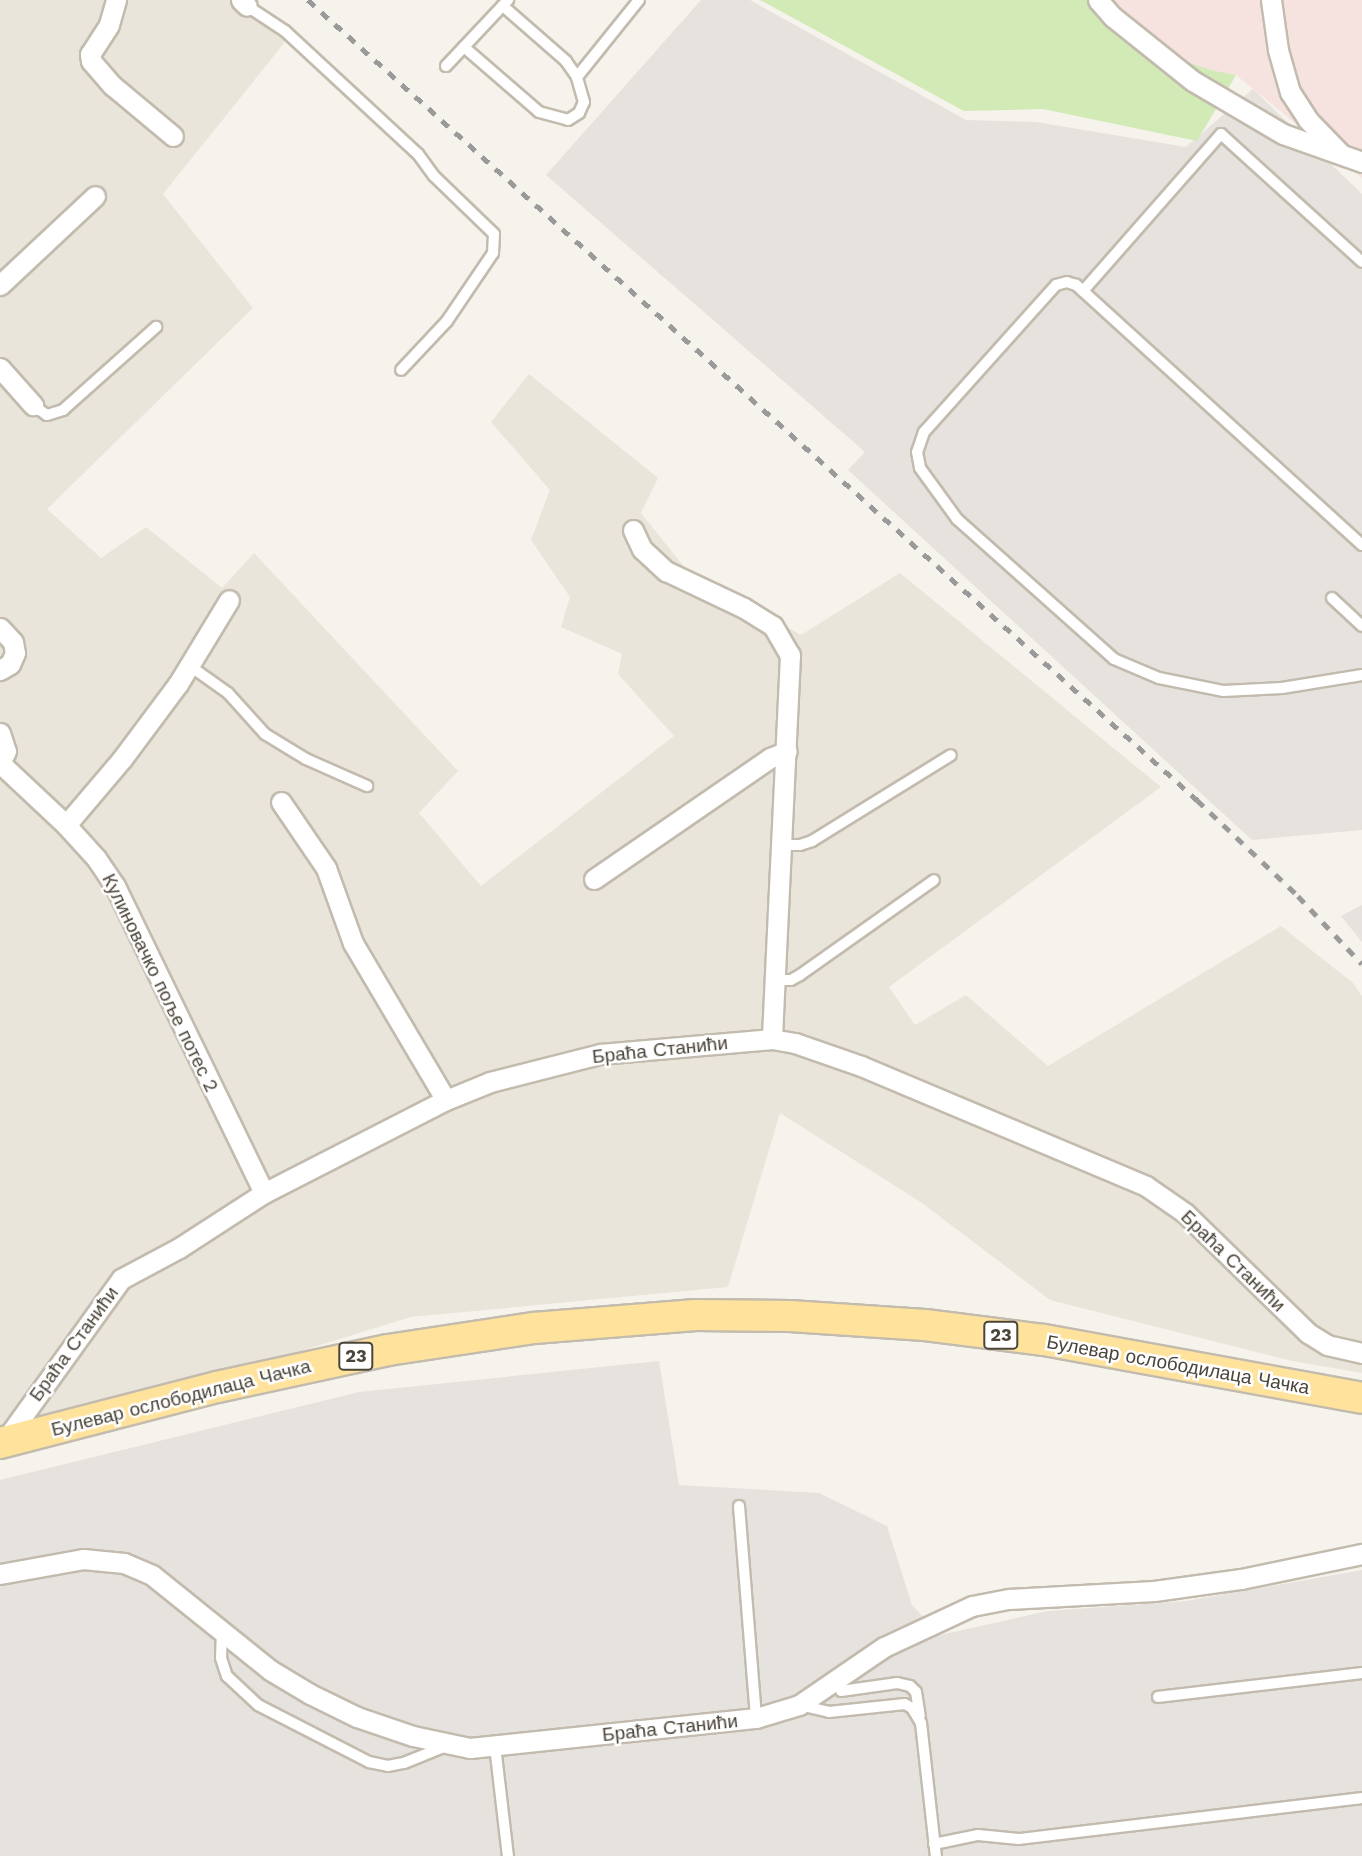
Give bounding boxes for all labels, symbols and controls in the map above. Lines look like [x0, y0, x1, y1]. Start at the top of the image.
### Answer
street label: Кулиновачко поље потес 2 [97, 870, 223, 1096]
street label: Браћа Станићи [591, 1032, 729, 1068]
street label: Браћа Станићи [1176, 1205, 1290, 1317]
street label: Браћа Станићи [25, 1282, 123, 1406]
road number: 23 [982, 1320, 1020, 1350]
street label: Булевар ослободилаца Чачка [1045, 1331, 1311, 1399]
road number: 23 [337, 1342, 375, 1371]
street label: Булевар ослободилаца Чачка [49, 1355, 313, 1441]
street label: Браћа Станићи [601, 1710, 739, 1746]

